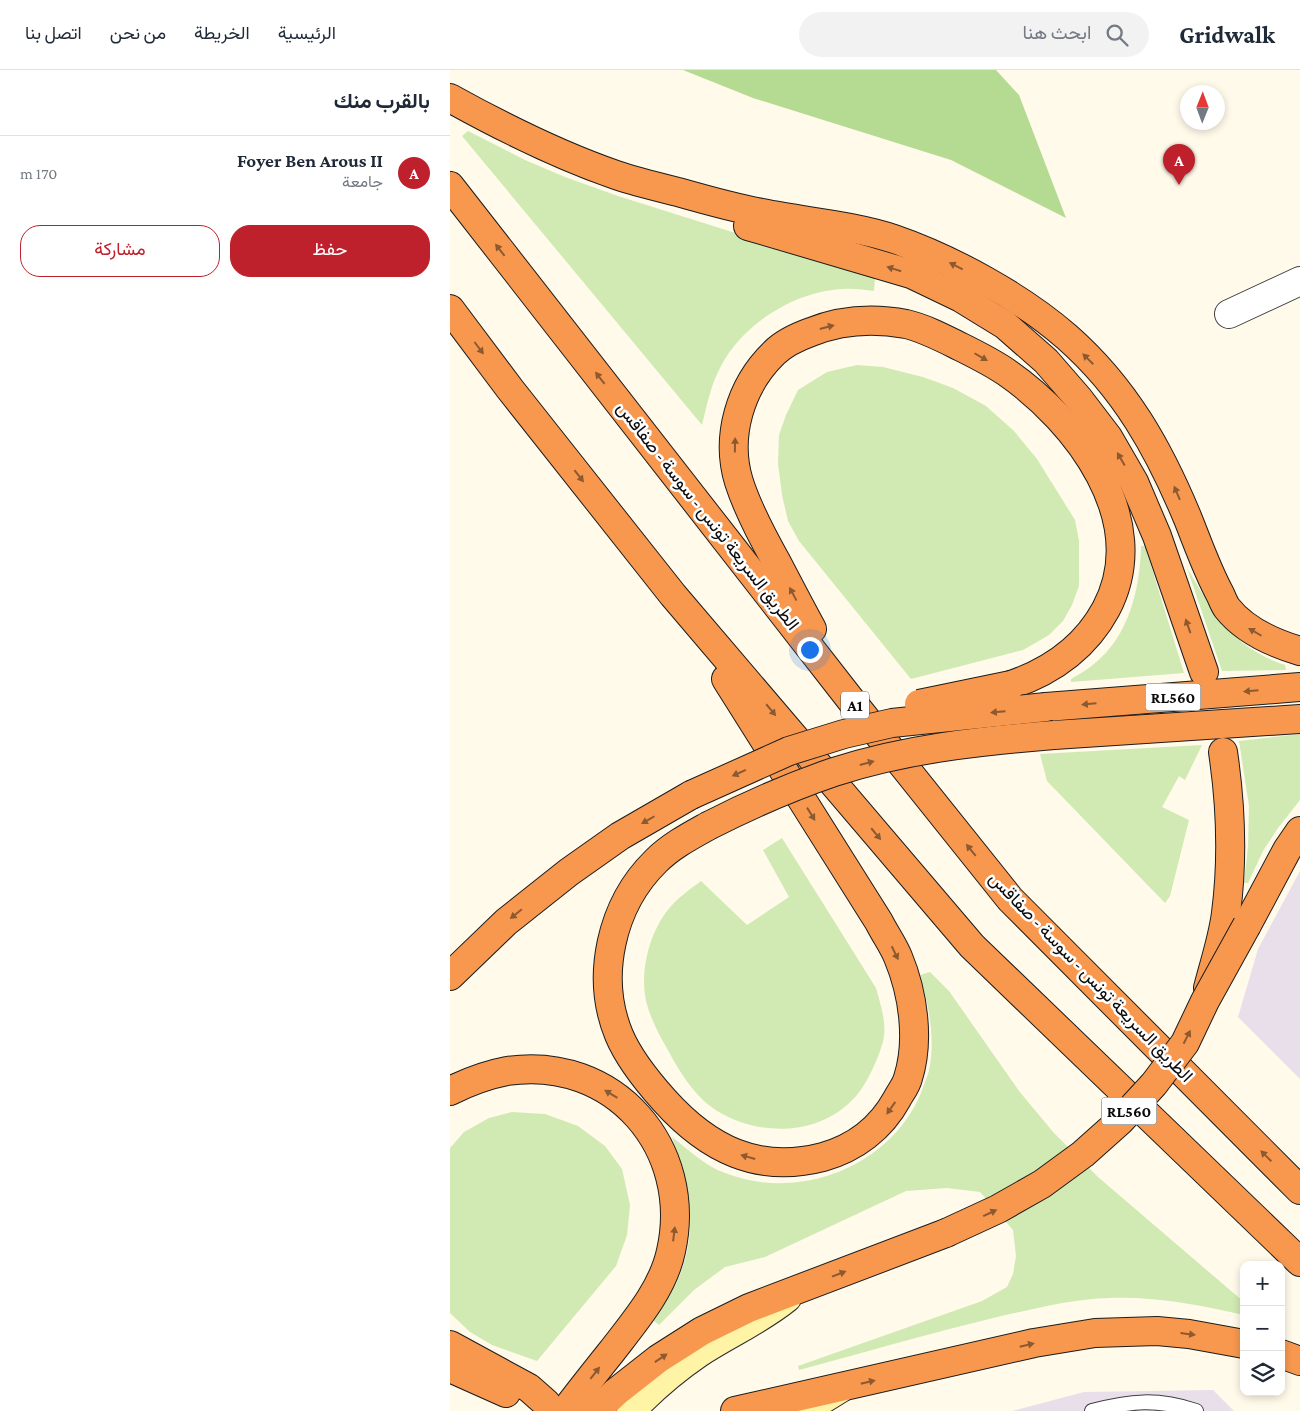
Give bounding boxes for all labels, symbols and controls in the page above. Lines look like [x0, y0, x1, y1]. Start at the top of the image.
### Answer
search box [799, 12, 1149, 57]
icon: search [1103, 21, 1131, 49]
text: Gridwalk [1179, 21, 1275, 48]
text: ابحث هنا [1023, 22, 1091, 43]
text: اتصل بنا [25, 23, 82, 43]
text: من نحن [110, 23, 166, 43]
text: الخريطة [194, 23, 250, 43]
text: الرئيسية [278, 23, 336, 43]
north arrow [1180, 85, 1225, 130]
text: بالقرب منك [334, 89, 430, 113]
pin: A [1163, 144, 1195, 185]
text: Foyer Ben Arous II [237, 150, 383, 171]
text: 170 m [20, 165, 57, 182]
text: A [409, 165, 419, 182]
text: جامعة [342, 173, 383, 190]
button: مشاركة [20, 225, 220, 277]
button: حفظ [230, 225, 430, 277]
one-way arrow [495, 243, 505, 257]
one-way arrow [948, 262, 963, 270]
one-way arrow [887, 265, 902, 273]
one-way arrow [819, 322, 834, 330]
one-way arrow [474, 341, 484, 355]
one-way arrow [974, 353, 988, 362]
one-way arrow [1083, 353, 1095, 365]
one-way arrow [595, 372, 605, 385]
street label: الطريق السريعة تونس - سوسة - صفاقس [612, 398, 803, 635]
one-way arrow [731, 437, 739, 453]
one-way arrow [1116, 452, 1125, 466]
one-way arrow [573, 470, 584, 483]
one-way arrow [1173, 486, 1180, 501]
one-way arrow [789, 588, 798, 601]
one-way arrow [1184, 618, 1191, 633]
one-way arrow [1248, 628, 1263, 636]
your location [797, 637, 823, 663]
road number: RL560 [1146, 684, 1200, 710]
one-way arrow [1243, 687, 1259, 695]
road number: A1 [841, 692, 869, 718]
one-way arrow [1081, 700, 1097, 708]
one-way arrow [765, 703, 776, 716]
one-way arrow [989, 708, 1005, 716]
one-way arrow [860, 759, 875, 767]
one-way arrow [732, 769, 746, 777]
one-way arrow [807, 807, 816, 820]
one-way arrow [642, 815, 655, 824]
one-way arrow [870, 828, 881, 840]
one-way arrow [966, 843, 976, 857]
street label: الطريق السريعة تونس - سوسة - صفاقس [984, 868, 1197, 1087]
one-way arrow [510, 909, 523, 920]
one-way arrow [891, 946, 899, 960]
one-way arrow [1183, 1030, 1191, 1045]
one-way arrow [604, 1089, 617, 1098]
road number: RL560 [1102, 1098, 1156, 1124]
one-way arrow [886, 1101, 896, 1114]
one-way arrow [1260, 1150, 1272, 1162]
one-way arrow [740, 1153, 755, 1161]
one-way arrow [983, 1208, 997, 1216]
one-way arrow [670, 1225, 678, 1241]
map controls [1240, 1261, 1285, 1396]
button: + [1240, 1261, 1285, 1306]
one-way arrow [831, 1270, 846, 1277]
button: − [1240, 1306, 1285, 1351]
one-way arrow [1180, 1330, 1196, 1338]
one-way arrow [1019, 1341, 1034, 1349]
button: layers [1240, 1351, 1285, 1396]
one-way arrow [654, 1353, 667, 1363]
one-way arrow [590, 1366, 600, 1380]
one-way arrow [861, 1378, 876, 1386]

